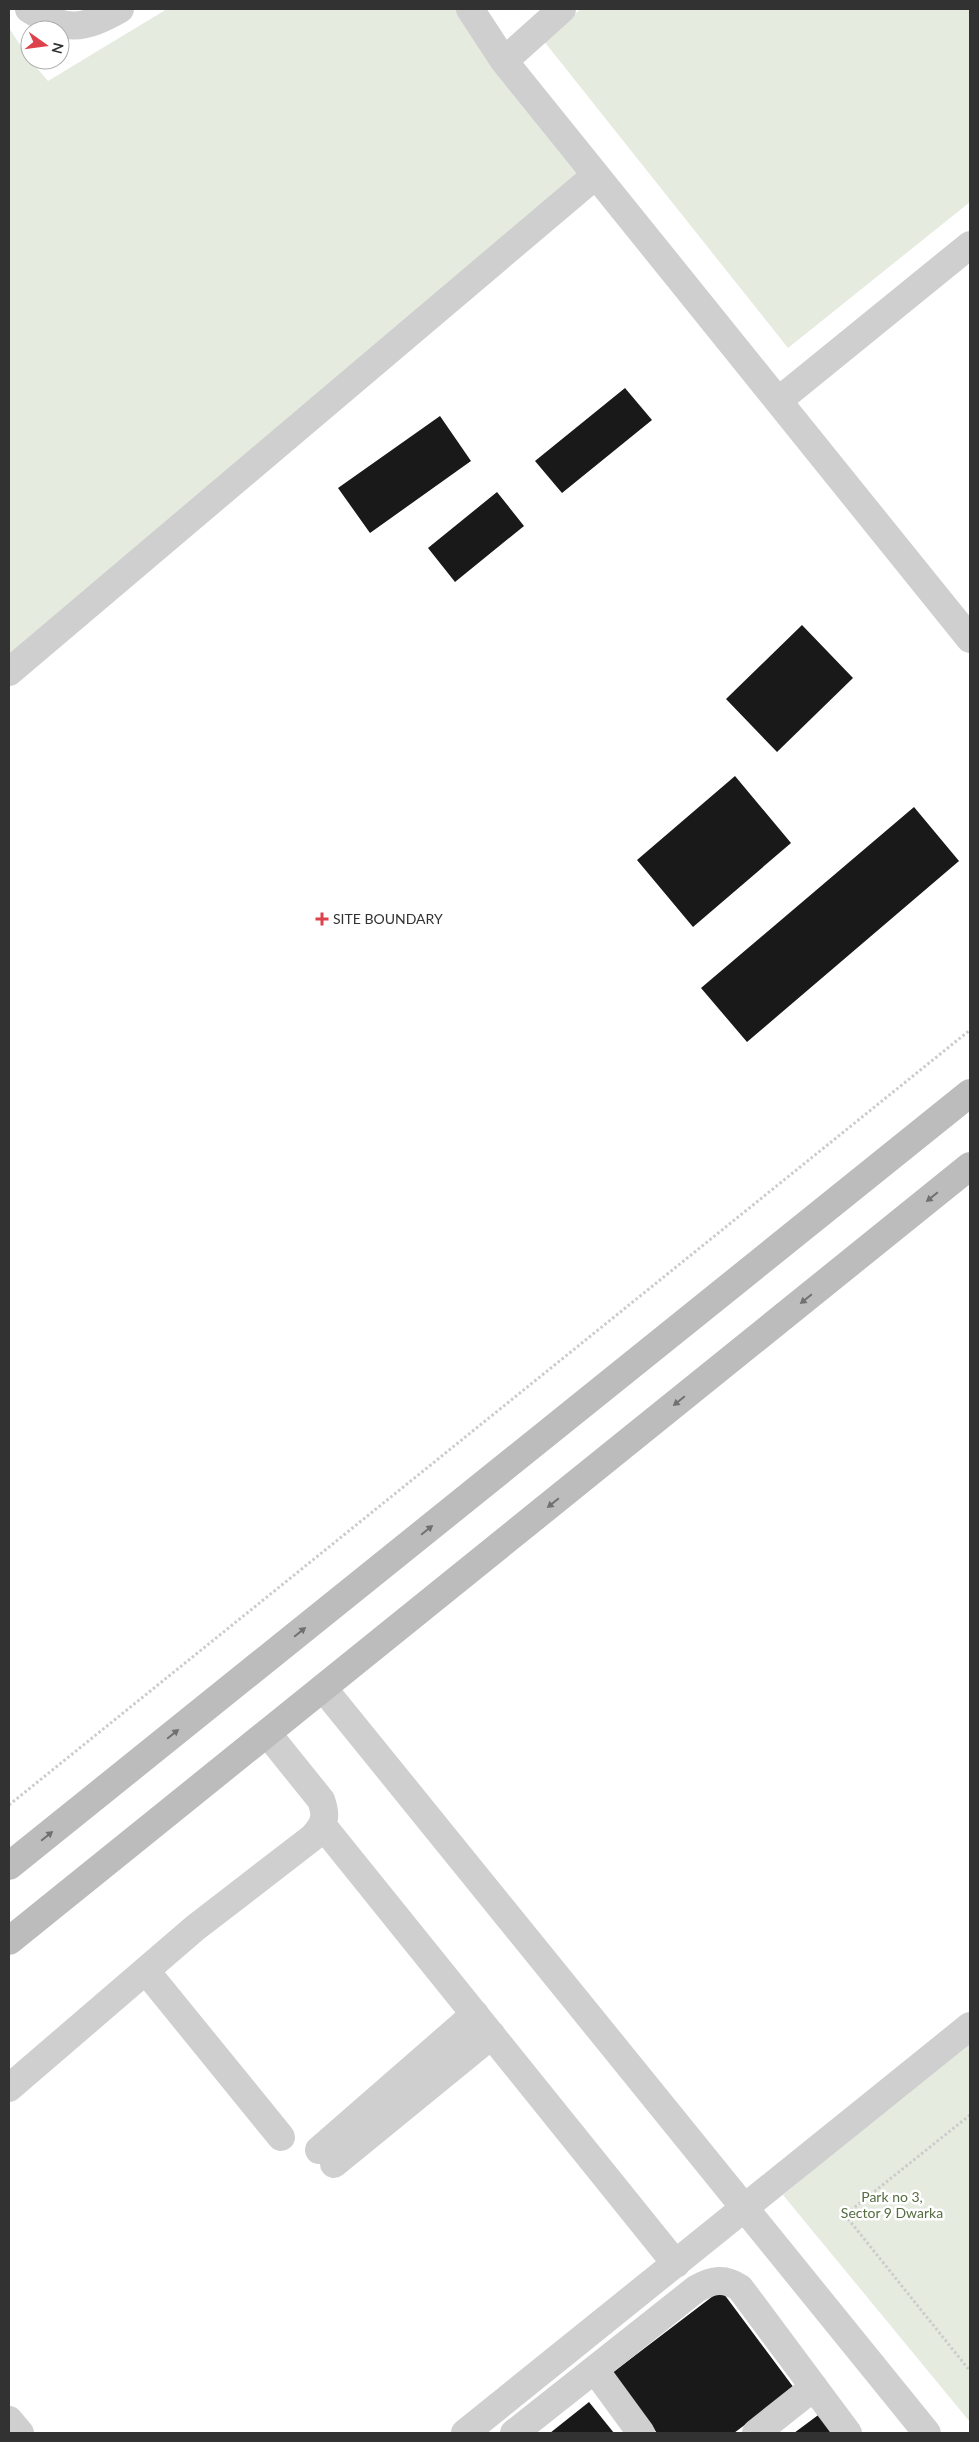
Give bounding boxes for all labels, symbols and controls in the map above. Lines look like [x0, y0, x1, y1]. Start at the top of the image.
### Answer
north arrow [20, 20, 70, 70]
text: N [49, 41, 68, 56]
place label: SITE BOUNDARY [333, 910, 443, 927]
marker: SITE BOUNDARY [315, 912, 329, 926]
one-way arrow [926, 1192, 939, 1203]
one-way arrow [800, 1293, 813, 1304]
one-way arrow [673, 1395, 686, 1406]
one-way arrow [546, 1497, 559, 1508]
one-way arrow [420, 1525, 433, 1536]
one-way arrow [293, 1627, 306, 1638]
one-way arrow [167, 1728, 180, 1739]
one-way arrow [40, 1830, 53, 1841]
park label: Park no 3, Sector 9 Dwarka [841, 2188, 943, 2221]

